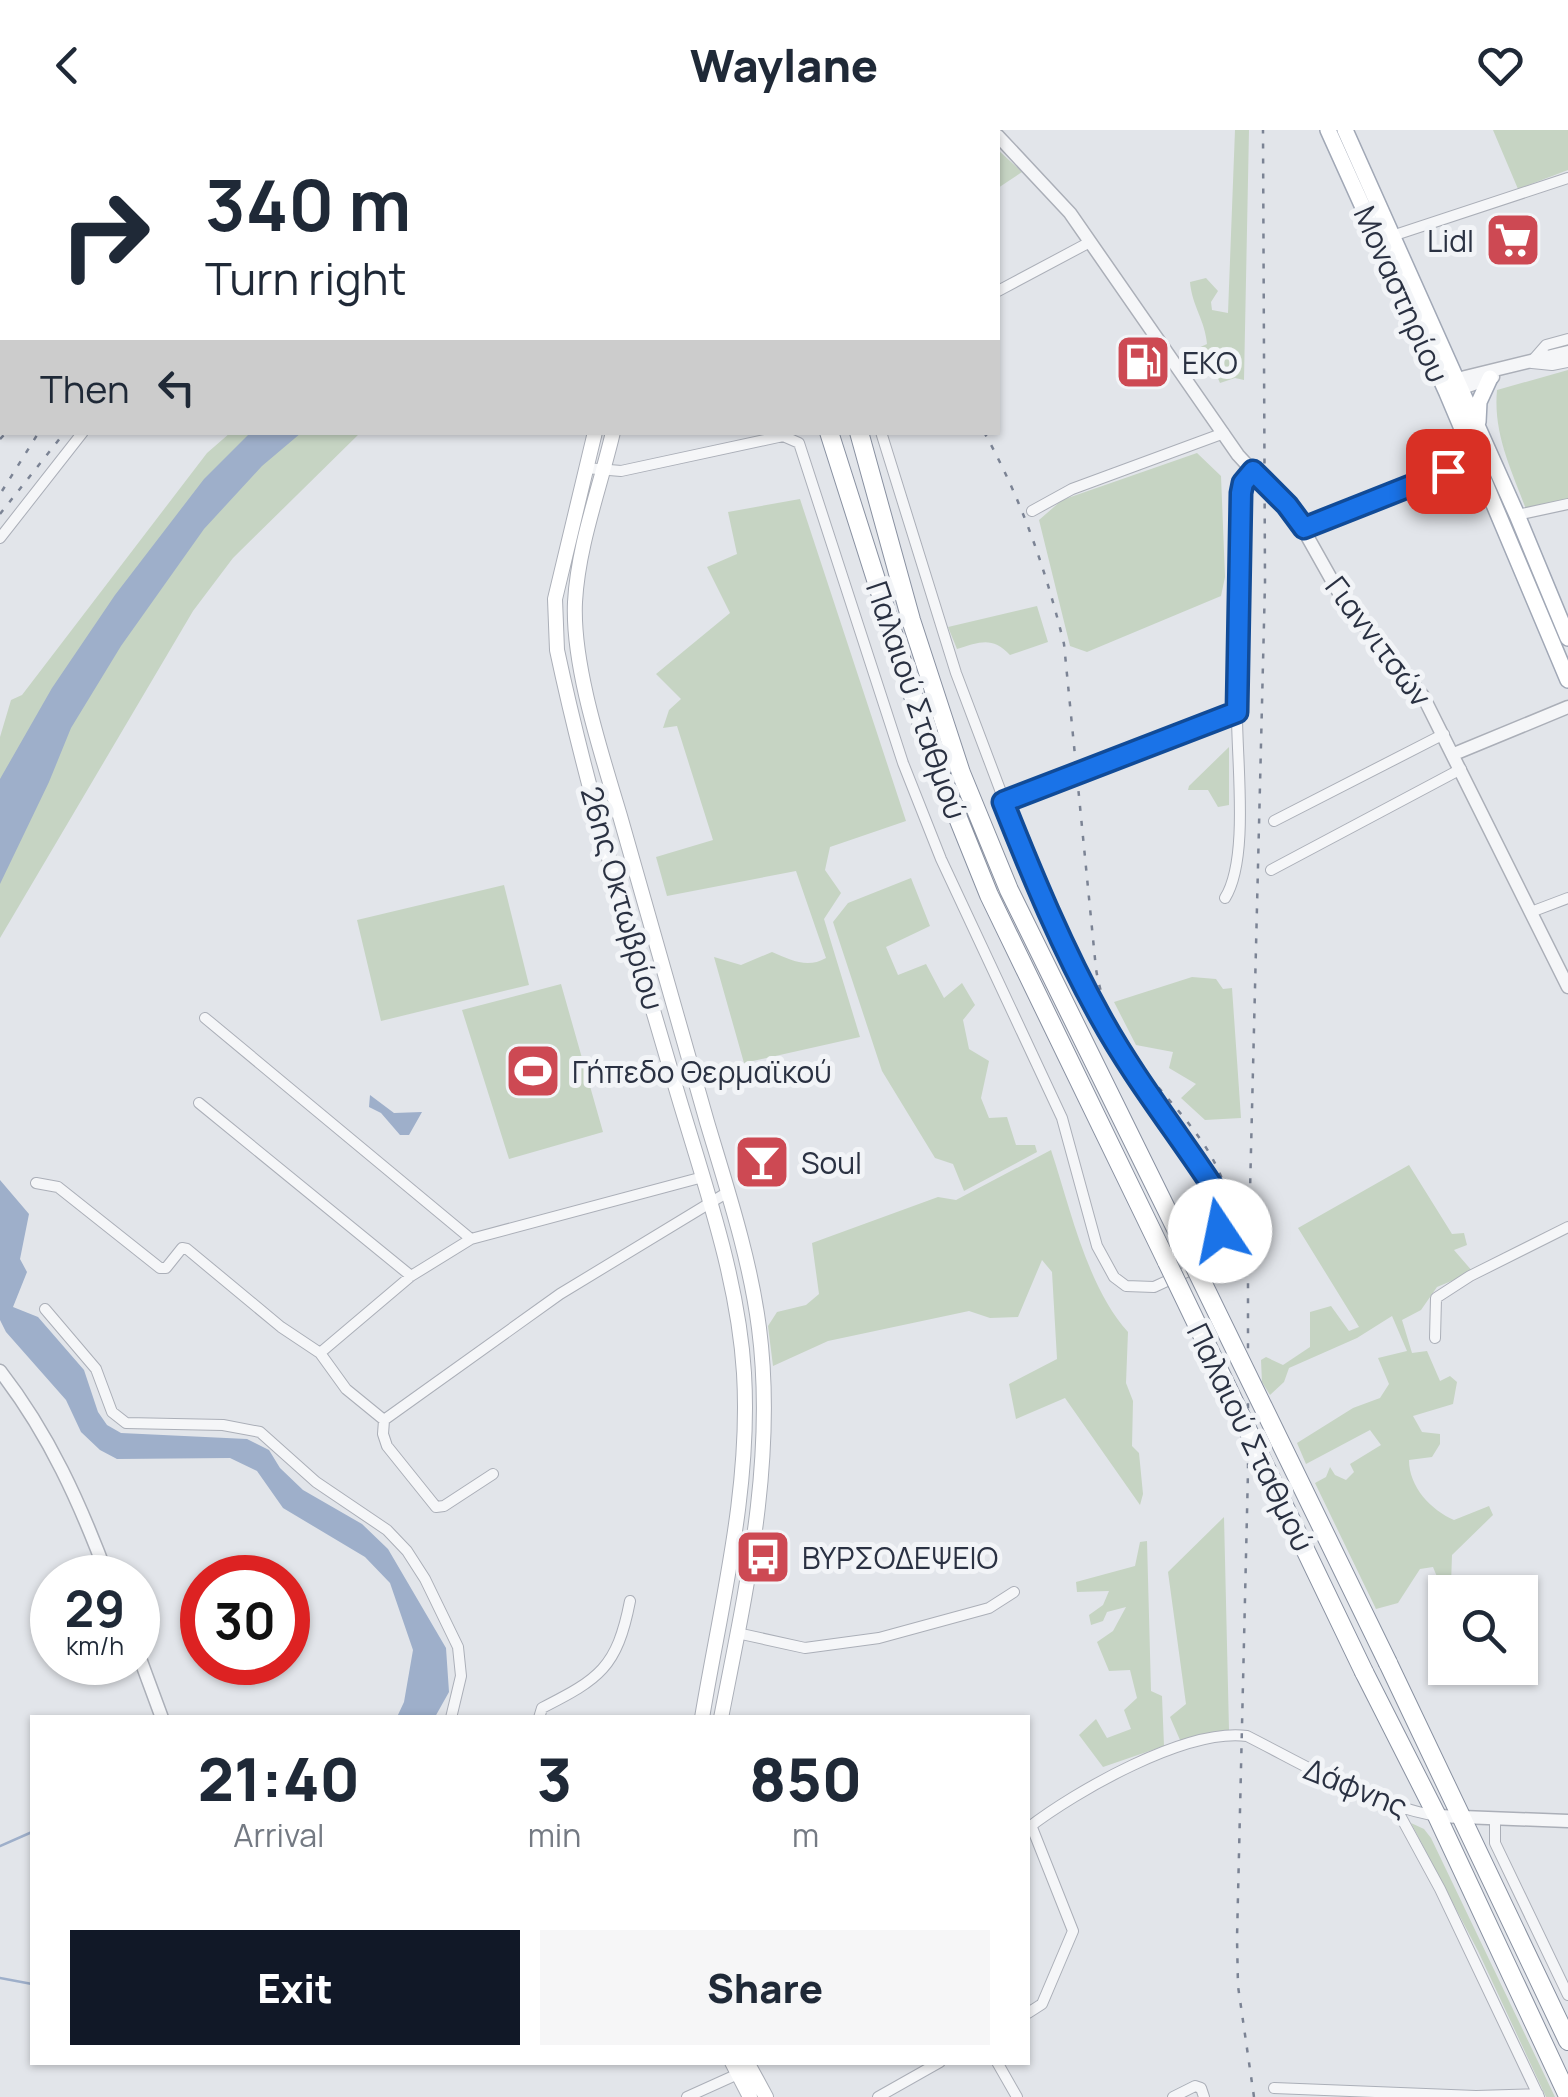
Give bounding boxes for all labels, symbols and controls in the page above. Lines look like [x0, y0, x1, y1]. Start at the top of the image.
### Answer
text: Waylane [690, 34, 878, 96]
icon: back [40, 38, 95, 93]
icon: heart [1473, 38, 1528, 93]
text: 340 m [205, 156, 411, 252]
icon: right [40, 170, 170, 300]
street label: Μοναστηρίου [1345, 199, 1459, 389]
supermarket icon: Lidl [1483, 210, 1543, 270]
place label: Lidl [1427, 220, 1474, 261]
text: Turn right [205, 247, 406, 309]
fuel station icon: ΕΚΟ [1113, 332, 1173, 392]
place label: ΕΚΟ [1182, 342, 1238, 383]
icon: left [149, 360, 204, 415]
text: Then [40, 362, 129, 414]
pin [1406, 429, 1491, 514]
icon: arrive [1421, 444, 1476, 499]
street label: Γιαννιτσών [1317, 567, 1441, 715]
street label: Παλαιού Σταθμού [857, 576, 977, 824]
street label: 26ης Οκτωβρίου [571, 781, 675, 1015]
sports icon: Γήπεδο Θερμαϊκού [503, 1041, 563, 1101]
place label: Γήπεδο Θερμαϊκού [572, 1051, 832, 1092]
bar icon: Soul [732, 1132, 792, 1192]
place label: Soul [801, 1142, 862, 1183]
position arrow [1168, 1179, 1272, 1283]
street label: Παλαιού Σταθμού [1178, 1316, 1324, 1558]
bus stop icon: ΒΥΡΣΟΔΕΨΕΙΟ [733, 1527, 793, 1587]
place label: ΒΥΡΣΟΔΕΨΕΙΟ [802, 1537, 998, 1578]
speed limit sign: 30 [180, 1555, 310, 1685]
text: 29 [65, 1574, 125, 1642]
map controls [1428, 1575, 1538, 1685]
button: search [1428, 1575, 1538, 1685]
text: km/h [66, 1628, 124, 1663]
text: 21:40 [198, 1737, 360, 1819]
text: 3 [537, 1737, 572, 1819]
text: 850 [749, 1737, 862, 1819]
street label: Δάφνης [1298, 1748, 1414, 1826]
text: Arrival [233, 1813, 325, 1857]
text: min [528, 1813, 581, 1857]
text: m [792, 1813, 819, 1857]
button: Exit [70, 1930, 520, 2045]
button: Share [540, 1930, 990, 2045]

